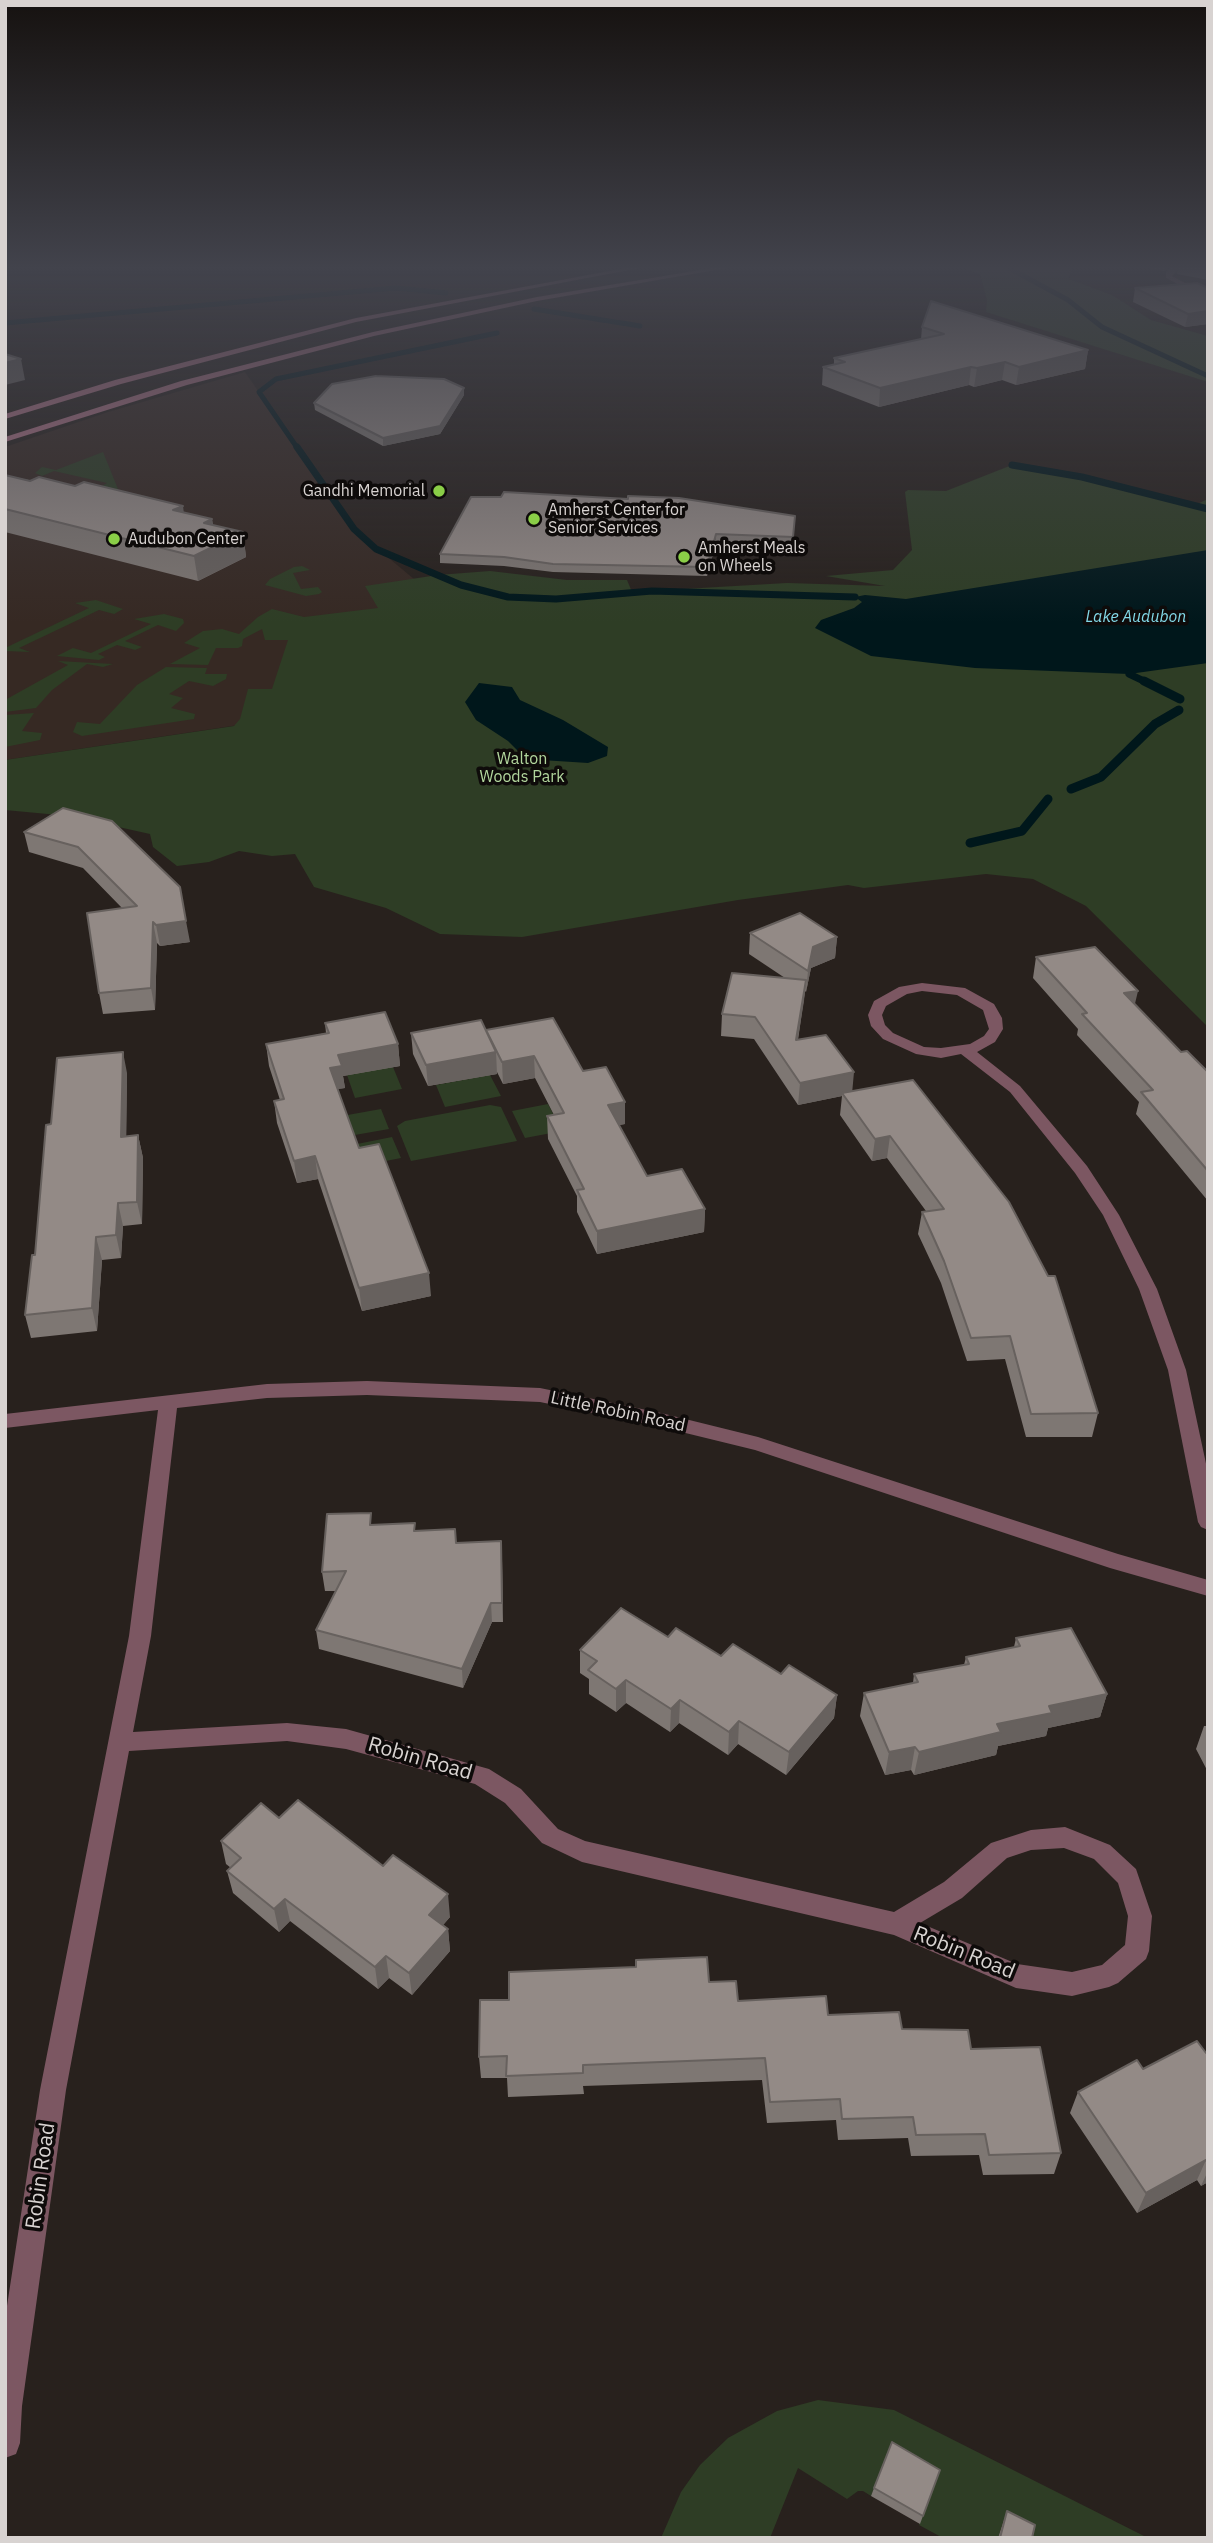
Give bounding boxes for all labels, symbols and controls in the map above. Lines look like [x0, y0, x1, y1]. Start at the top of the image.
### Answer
place label: Gandhi Memorial [303, 481, 425, 501]
marker: Gandhi Memorial [431, 483, 447, 499]
place label: Amherst Center for Senior Services [548, 500, 685, 538]
marker: Amherst Center for Senior Services [526, 511, 542, 527]
place label: Audubon Center [128, 529, 245, 549]
marker: Audubon Center [106, 531, 122, 547]
place label: Amherst Meals on Wheels [698, 538, 806, 576]
marker: Amherst Meals on Wheels [676, 549, 692, 565]
water label: Lake Audubon [1086, 607, 1186, 627]
park label: Walton Woods Park [479, 749, 565, 787]
street label: Little Robin Road [549, 1387, 687, 1437]
street label: Robin Road [365, 1732, 475, 1786]
street label: Robin Road [909, 1921, 1019, 1985]
street label: Robin Road [21, 2121, 61, 2231]

